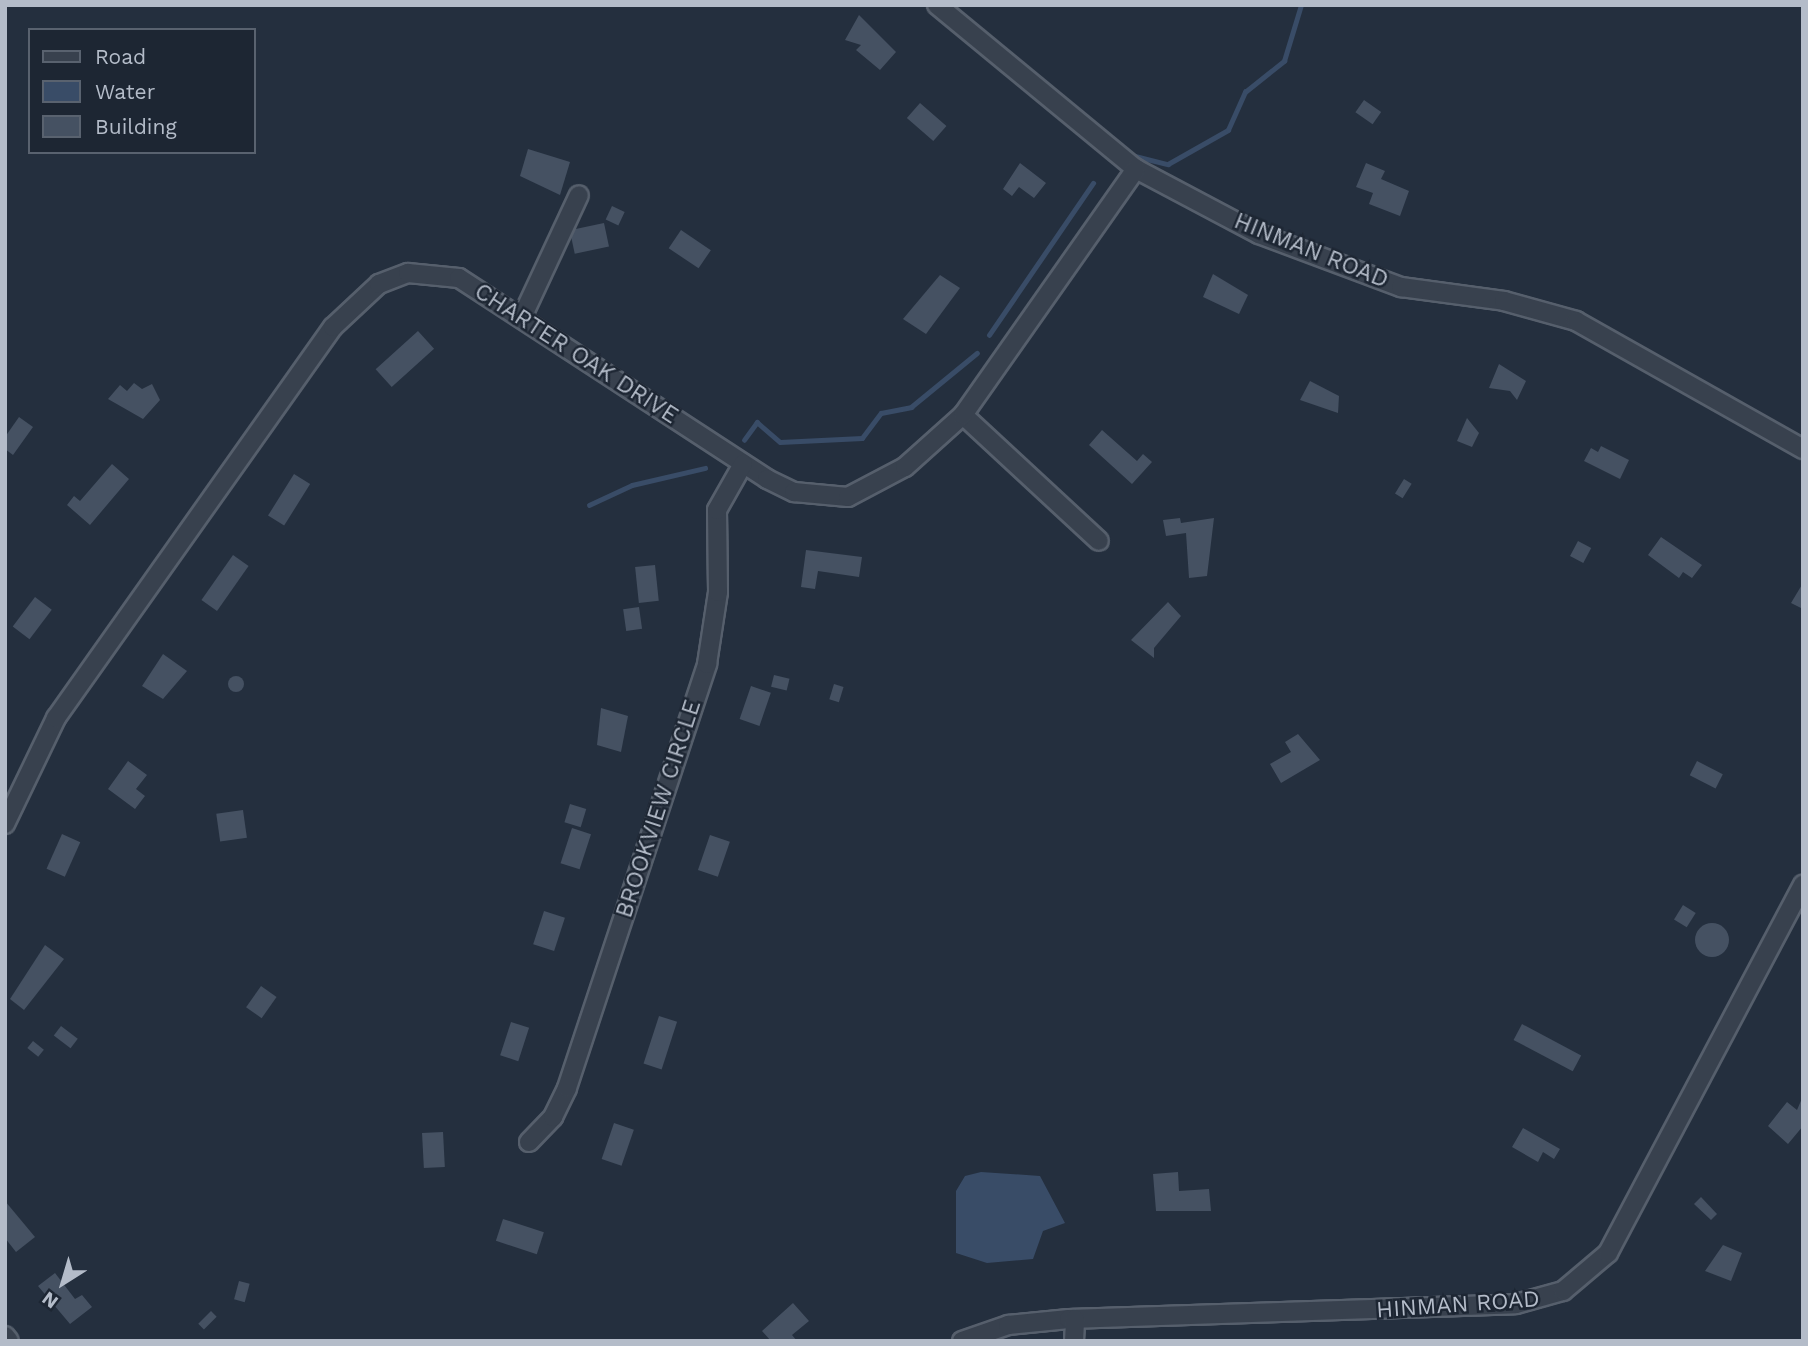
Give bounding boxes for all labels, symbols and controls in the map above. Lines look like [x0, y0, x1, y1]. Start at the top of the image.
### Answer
legend [28, 28, 256, 154]
text: Road [95, 44, 146, 69]
text: Water [95, 79, 155, 104]
text: Building [95, 114, 177, 139]
street label: HINMAN ROAD [1230, 208, 1392, 294]
street label: CHARTER OAK DRIVE [469, 278, 683, 430]
street label: BROOKVIEW CIRCLE [611, 696, 707, 922]
north arrow [28, 1248, 98, 1318]
street label: HINMAN ROAD [1375, 1286, 1541, 1324]
text: N [38, 1287, 63, 1314]

